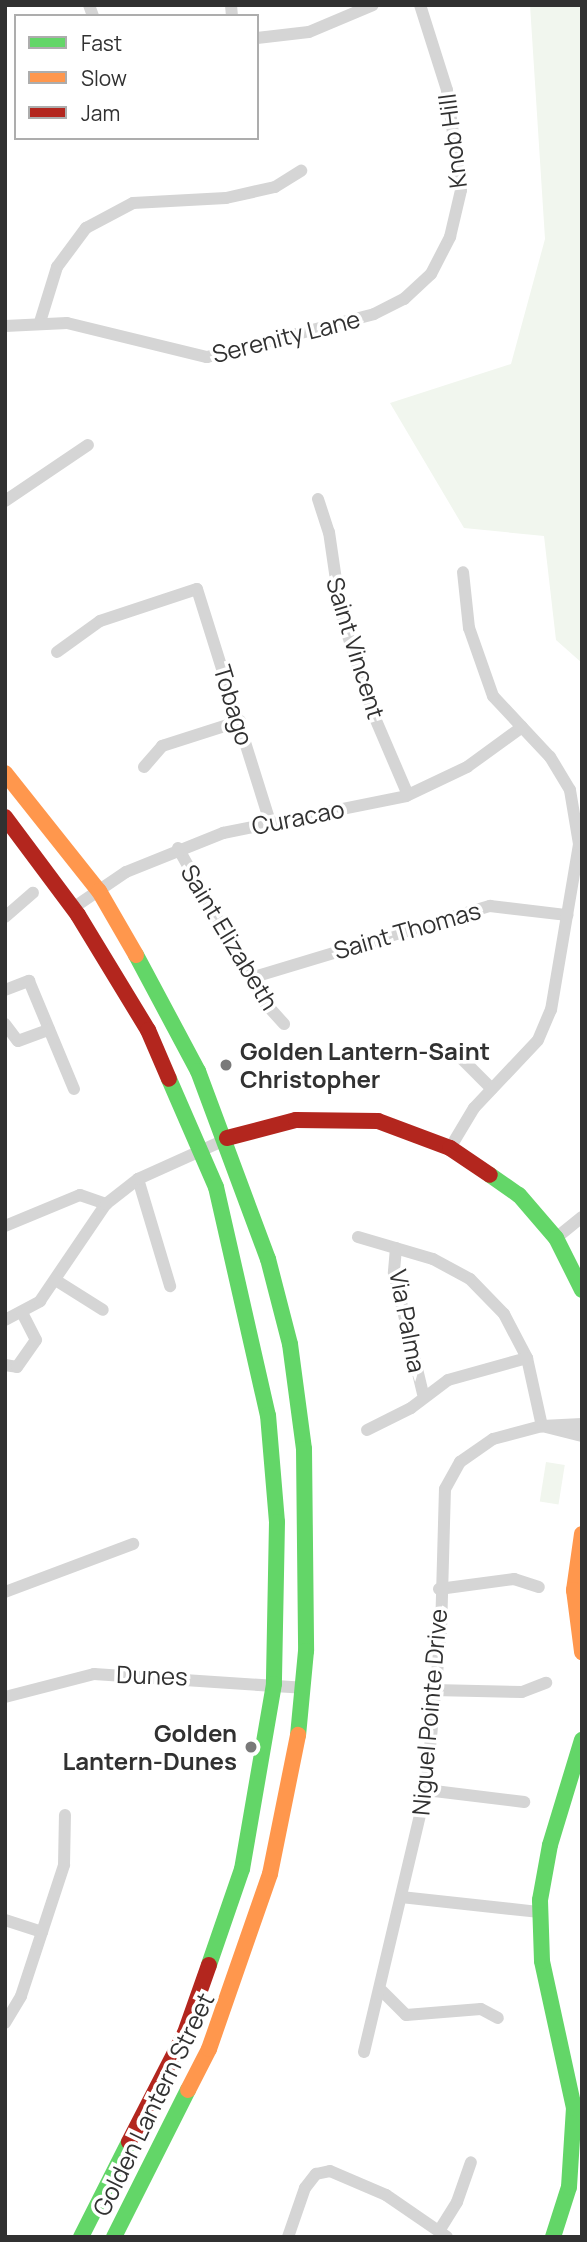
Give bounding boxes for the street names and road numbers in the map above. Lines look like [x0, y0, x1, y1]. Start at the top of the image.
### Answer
street label: Knob Hill [432, 92, 472, 190]
street label: Serenity Lane [209, 304, 363, 368]
street label: Saint Vincent [321, 574, 391, 722]
street label: Tobago [208, 661, 260, 749]
street label: Curacao [249, 794, 347, 840]
street label: Saint Elizabeth [175, 859, 285, 1015]
street label: Saint Thomas [330, 895, 484, 965]
street label: Via Palma [384, 1267, 432, 1375]
street label: Niguel Pointe Drive [406, 1607, 452, 1817]
street label: Dunes [116, 1659, 188, 1691]
street label: Golden Lantern Street [86, 1988, 220, 2220]

